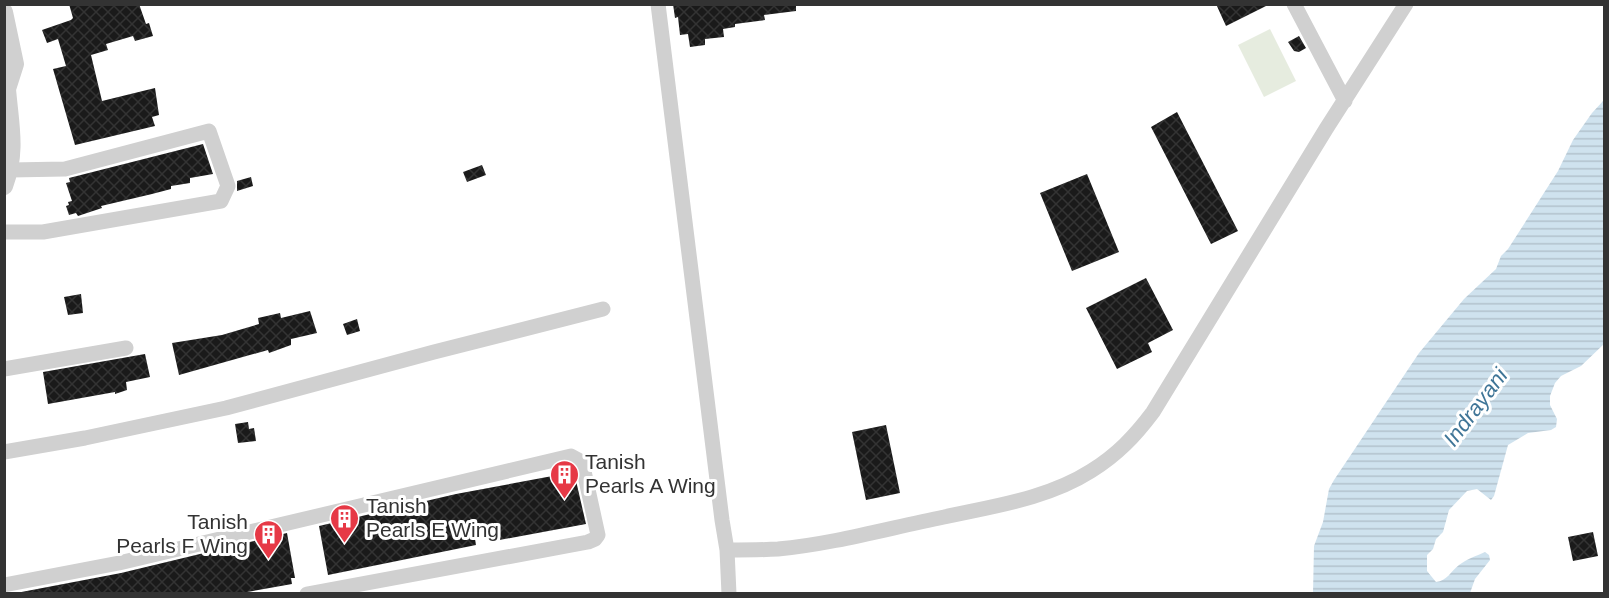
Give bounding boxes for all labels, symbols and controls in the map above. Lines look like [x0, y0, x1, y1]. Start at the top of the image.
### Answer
water label: Indrayani [1438, 363, 1513, 451]
place label: Tanish Pearls A Wing [585, 450, 716, 497]
building icon: Tanish Pearls A Wing [548, 458, 580, 500]
place label: Tanish Pearls E Wing [366, 494, 499, 541]
building icon: Tanish Pearls E Wing [329, 502, 361, 544]
place label: Tanish Pearls F Wing [116, 510, 248, 557]
building icon: Tanish Pearls F Wing [253, 518, 285, 560]

